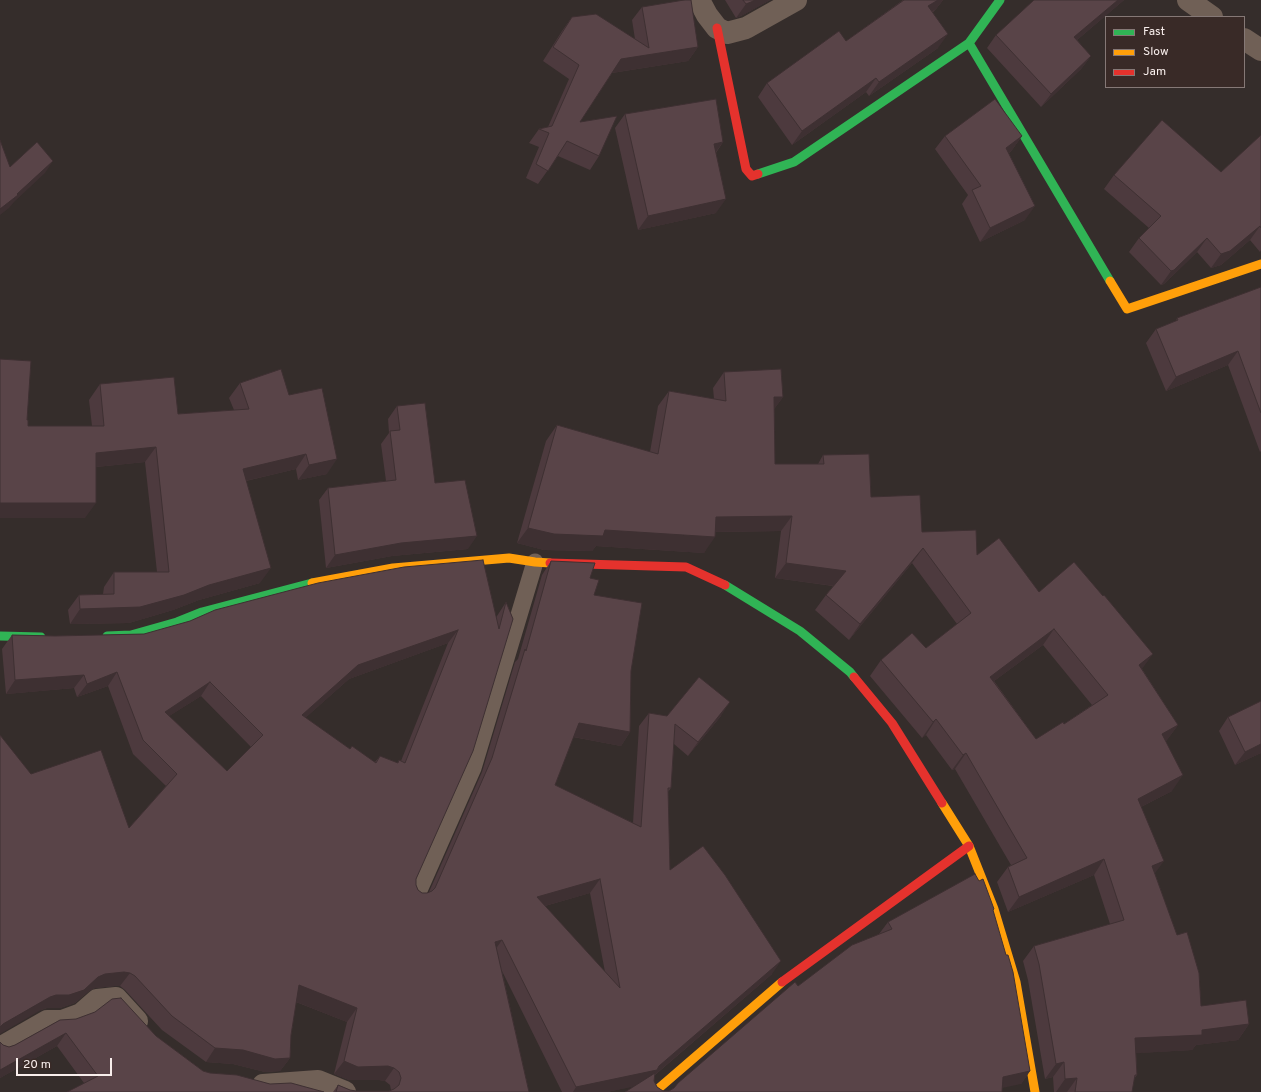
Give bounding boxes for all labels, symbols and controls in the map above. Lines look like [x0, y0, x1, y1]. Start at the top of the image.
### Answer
legend [1105, 16, 1245, 88]
text: Fast [1143, 24, 1165, 40]
text: Slow [1143, 44, 1169, 60]
text: Jam [1143, 64, 1166, 80]
scale bar [18, 1050, 114, 1076]
text: 20 m [23, 1057, 51, 1073]

